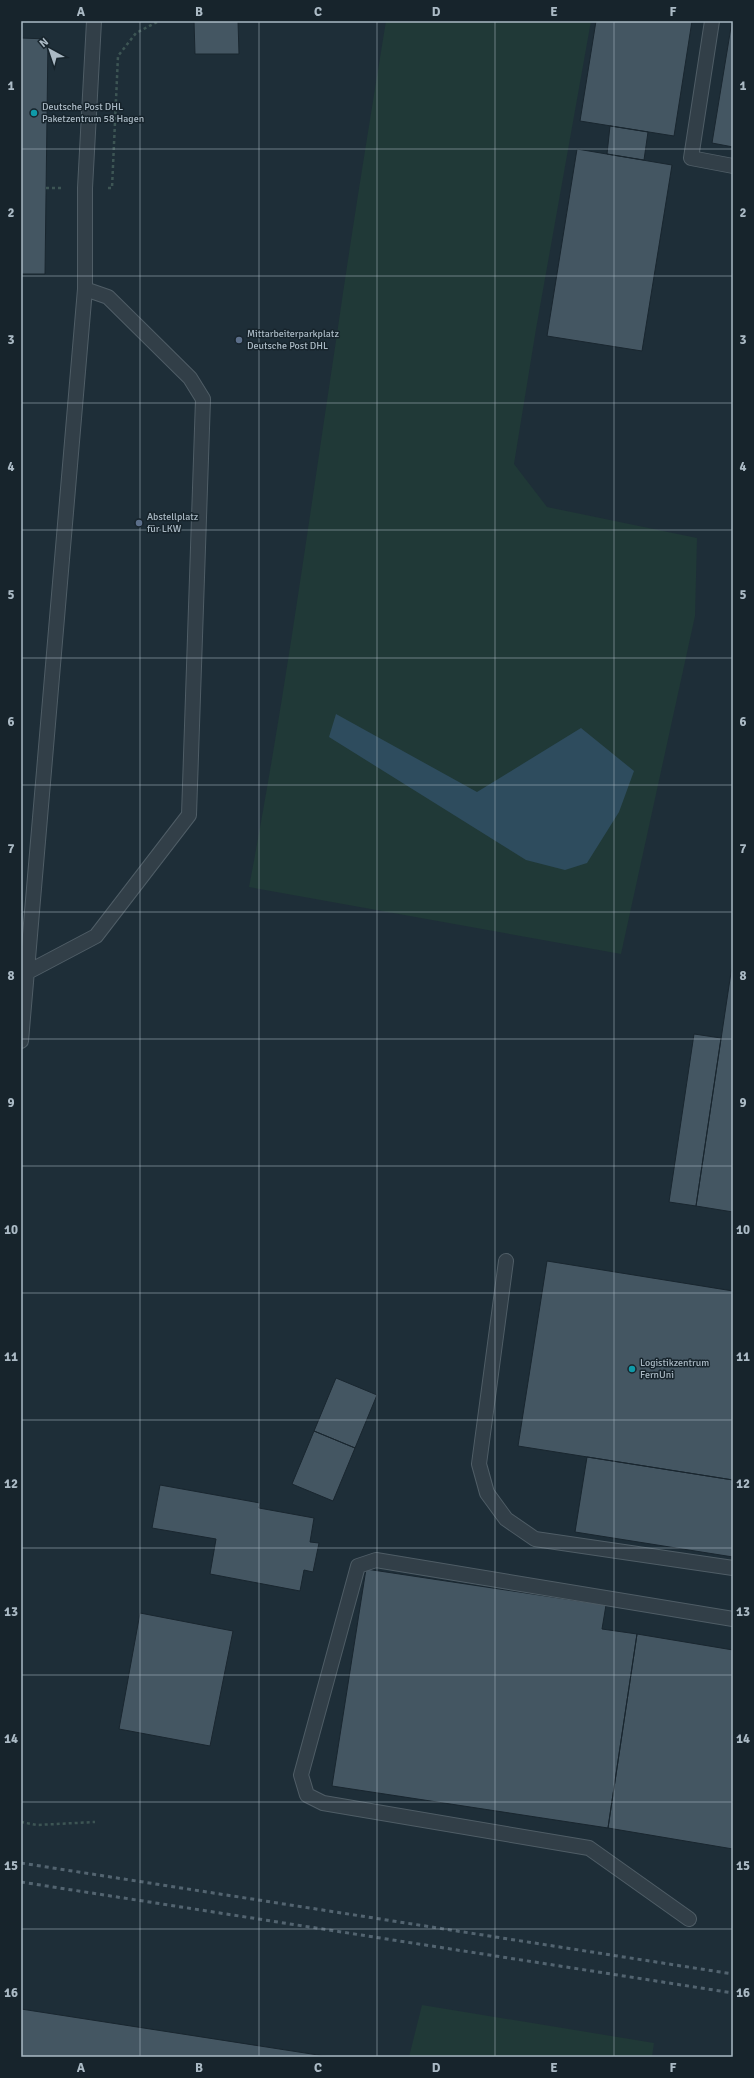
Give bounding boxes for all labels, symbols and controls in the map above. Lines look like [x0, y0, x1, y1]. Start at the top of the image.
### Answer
text: A [77, 4, 86, 20]
text: B [195, 4, 203, 20]
text: C [314, 4, 322, 20]
text: D [432, 4, 441, 20]
text: E [550, 4, 558, 20]
text: F [670, 4, 677, 20]
north arrow [30, 30, 70, 70]
text: N [37, 35, 51, 50]
text: 1 [7, 78, 15, 94]
text: 1 [739, 78, 747, 94]
place label: Deutsche Post DHL Paketzentrum 58 Hagen [42, 101, 144, 125]
marker: Deutsche Post DHL Paketzentrum 58 Hagen [29, 108, 39, 118]
text: 2 [7, 205, 15, 221]
text: 2 [739, 205, 747, 221]
place label: Mittarbeiterparkplatz Deutsche Post DHL [247, 328, 339, 352]
text: 3 [7, 332, 15, 348]
text: 3 [739, 332, 747, 348]
marker: Mittarbeiterparkplatz Deutsche Post DHL [234, 335, 244, 345]
text: 4 [7, 459, 15, 475]
text: 4 [739, 459, 747, 475]
place label: Abstellplatz für LKW [147, 511, 199, 535]
marker: Abstellplatz für LKW [134, 518, 144, 528]
text: 5 [7, 587, 15, 603]
text: 5 [739, 587, 747, 603]
text: 6 [7, 714, 15, 730]
text: 6 [739, 714, 747, 730]
text: 7 [7, 841, 15, 857]
text: 7 [739, 841, 747, 857]
text: 8 [7, 968, 15, 984]
text: 8 [739, 968, 747, 984]
text: 9 [7, 1095, 15, 1111]
text: 9 [739, 1095, 747, 1111]
text: 10 [4, 1222, 18, 1238]
text: 10 [736, 1222, 750, 1238]
text: 11 [4, 1349, 18, 1365]
text: 11 [736, 1349, 750, 1365]
place label: Logistikzentrum FernUni [640, 1357, 709, 1381]
marker: Logistikzentrum FernUni [627, 1364, 637, 1374]
text: 12 [4, 1476, 18, 1492]
text: 12 [736, 1476, 750, 1492]
text: 13 [4, 1604, 18, 1620]
text: 13 [736, 1604, 750, 1620]
text: 14 [4, 1731, 18, 1747]
text: 14 [736, 1731, 750, 1747]
text: 15 [4, 1858, 18, 1874]
text: 15 [736, 1858, 750, 1874]
text: 16 [4, 1985, 18, 2001]
text: 16 [736, 1985, 750, 2001]
text: A [77, 2060, 86, 2076]
text: B [195, 2060, 203, 2076]
text: C [314, 2060, 322, 2076]
text: D [432, 2060, 441, 2076]
text: E [550, 2060, 558, 2076]
text: F [670, 2060, 677, 2076]

